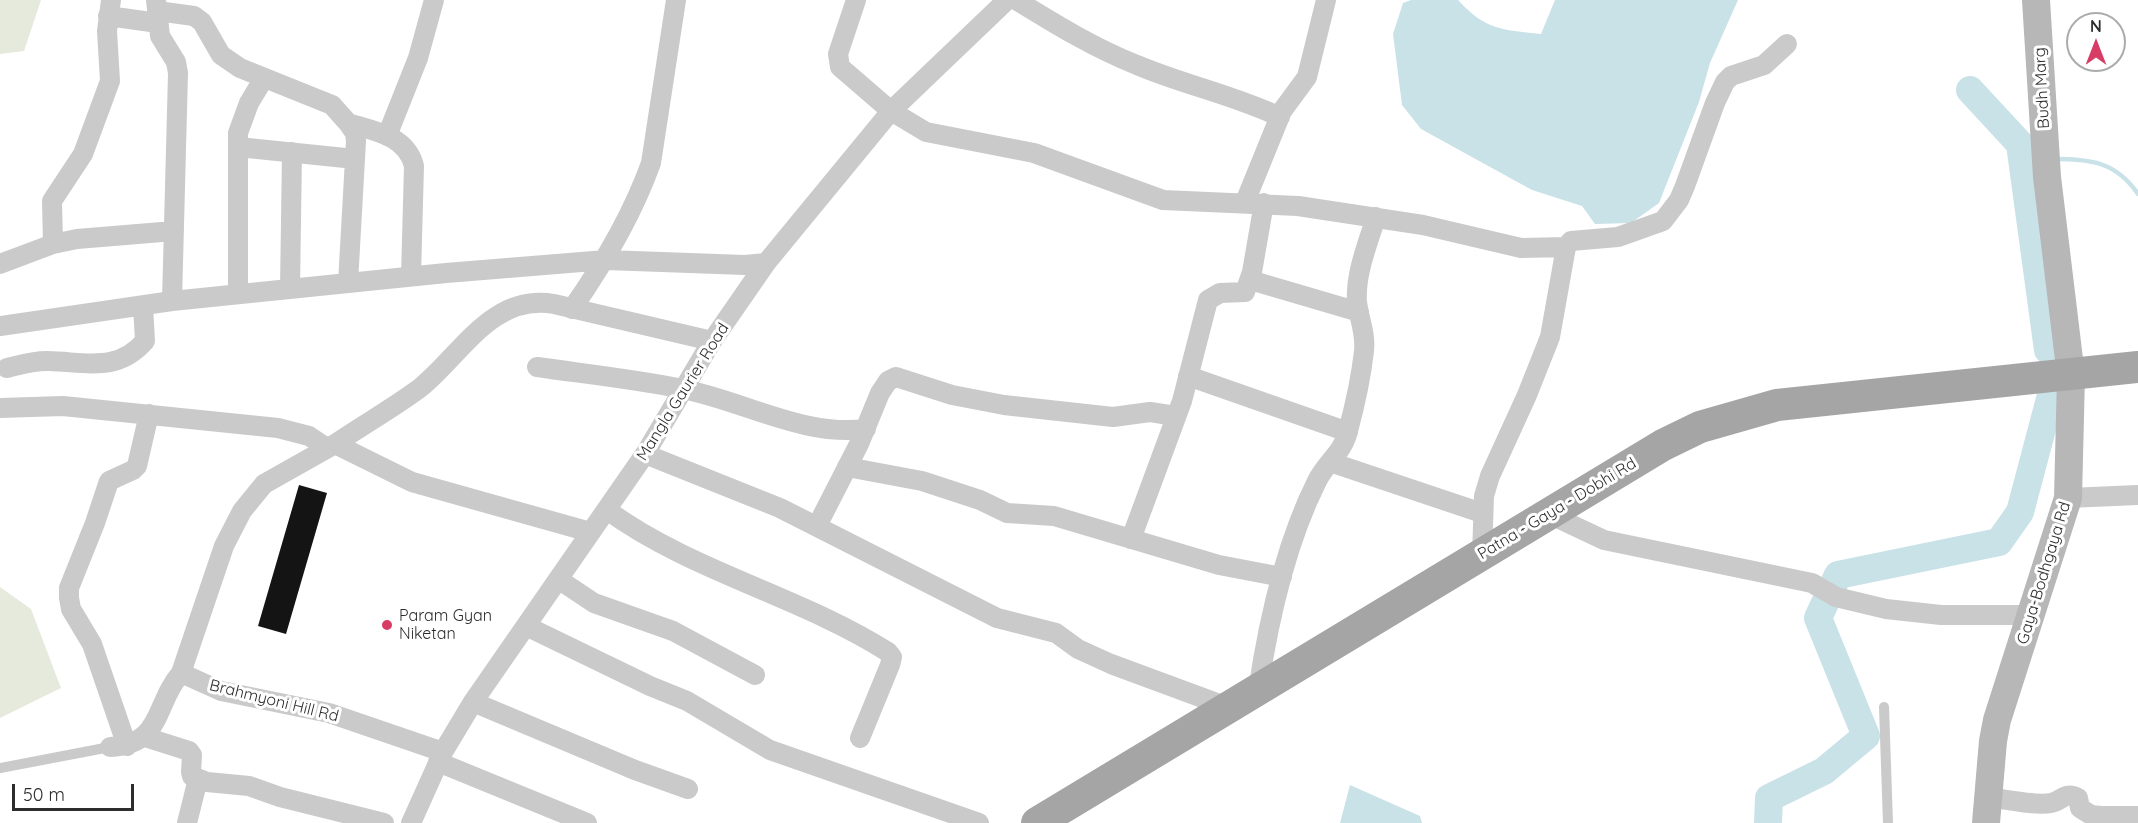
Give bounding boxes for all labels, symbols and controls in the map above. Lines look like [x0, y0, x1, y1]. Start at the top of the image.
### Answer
north arrow [2066, 12, 2126, 72]
text: N [2090, 16, 2102, 36]
street label: Budh Marg [2030, 47, 2054, 129]
street label: Mangla Gaurier Road [633, 320, 733, 464]
street label: Patna - Gaya - Dobhi Rd [1474, 454, 1640, 564]
street label: Gaya-Bodhgaya Rd [2013, 499, 2075, 647]
place label: Param Gyan Niketan [399, 606, 492, 644]
marker: Param Gyan Niketan [380, 618, 394, 632]
street label: Brahmyoni Hill Rd [207, 676, 341, 726]
scale bar [15, 772, 136, 810]
text: 50 m [23, 783, 65, 806]

